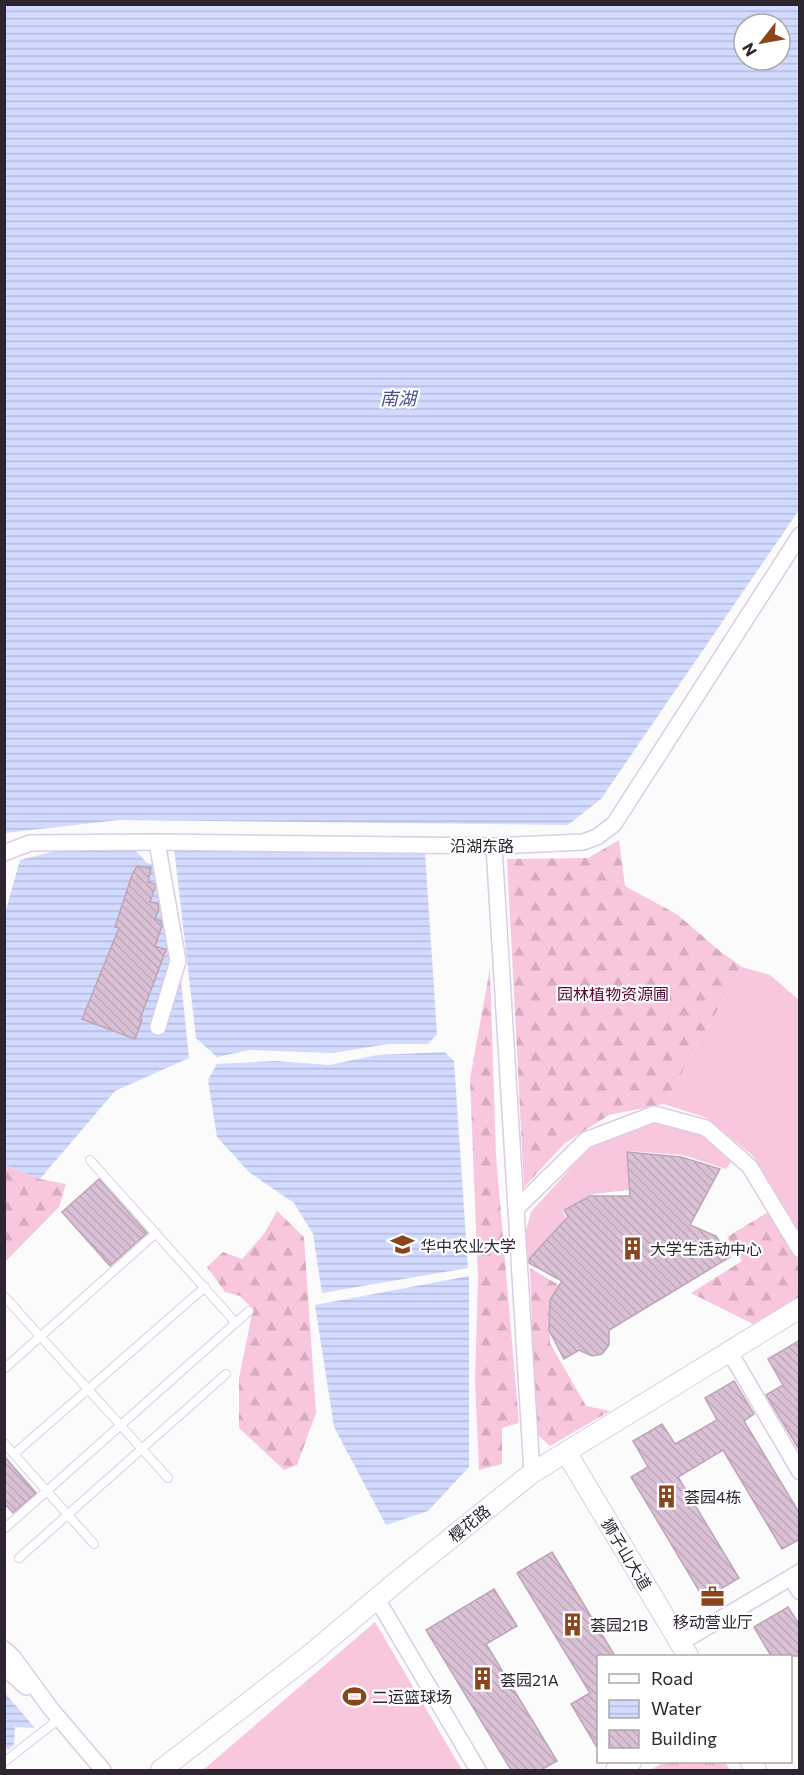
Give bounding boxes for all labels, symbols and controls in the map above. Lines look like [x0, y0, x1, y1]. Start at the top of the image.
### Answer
north arrow [732, 12, 792, 72]
text: N [737, 40, 760, 60]
water label: 南湖 [380, 387, 419, 409]
street label: 沿湖东路 [450, 836, 514, 855]
park label: 园林植物资源圃 [557, 984, 669, 1003]
school or university icon: 华中农业大学 [389, 1232, 415, 1258]
building icon: 大学生活动中心 [619, 1235, 645, 1261]
place label: 华中农业大学 [420, 1236, 516, 1255]
place label: 大学生活动中心 [650, 1239, 762, 1258]
building icon: 荟园4栋 [653, 1483, 679, 1509]
place label: 荟园4栋 [684, 1487, 742, 1506]
street label: 樱花路 [444, 1501, 494, 1545]
street label: 狮子山大道 [598, 1515, 656, 1593]
office icon: 移动营业厅 [700, 1583, 726, 1609]
building icon: 荟园21B [559, 1611, 585, 1637]
place label: 移动营业厅 [673, 1612, 753, 1631]
place label: 荟园21B [590, 1615, 648, 1634]
legend [597, 1655, 792, 1763]
building icon: 荟园21A [469, 1666, 495, 1692]
text: Road [651, 1667, 693, 1689]
place label: 荟园21A [500, 1670, 559, 1689]
sports icon: 二运篮球场 [341, 1683, 367, 1709]
place label: 二运篮球场 [372, 1687, 452, 1706]
text: Water [651, 1697, 702, 1719]
text: Building [651, 1727, 717, 1749]

